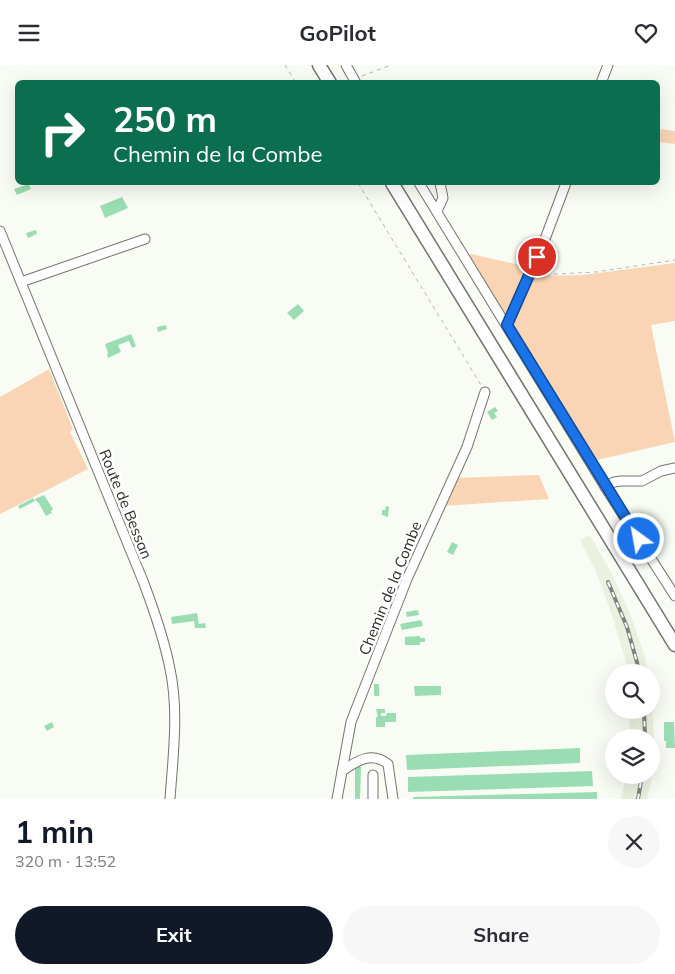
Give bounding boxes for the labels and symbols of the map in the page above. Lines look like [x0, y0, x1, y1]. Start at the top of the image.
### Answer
pin [516, 236, 558, 278]
street label: Route de Bessan [95, 446, 157, 562]
position arrow [612, 512, 664, 564]
street label: Chemin de la Combe [354, 518, 426, 658]

